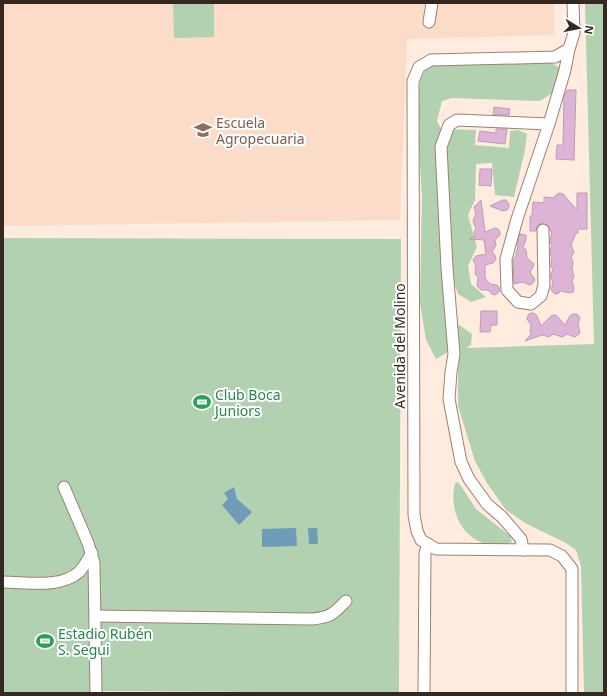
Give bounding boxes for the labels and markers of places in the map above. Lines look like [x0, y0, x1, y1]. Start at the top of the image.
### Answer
place label: Escuela Agropecuaria [216, 113, 305, 148]
school or university icon: Escuela Agropecuaria [193, 120, 213, 140]
place label: Club Boca Juniors [213, 385, 281, 420]
sports icon: Club Boca Juniors [192, 392, 212, 412]
place label: Estadio Rubén S. Segui [58, 624, 152, 659]
sports icon: Estadio Rubén S. Segui [35, 631, 55, 651]

